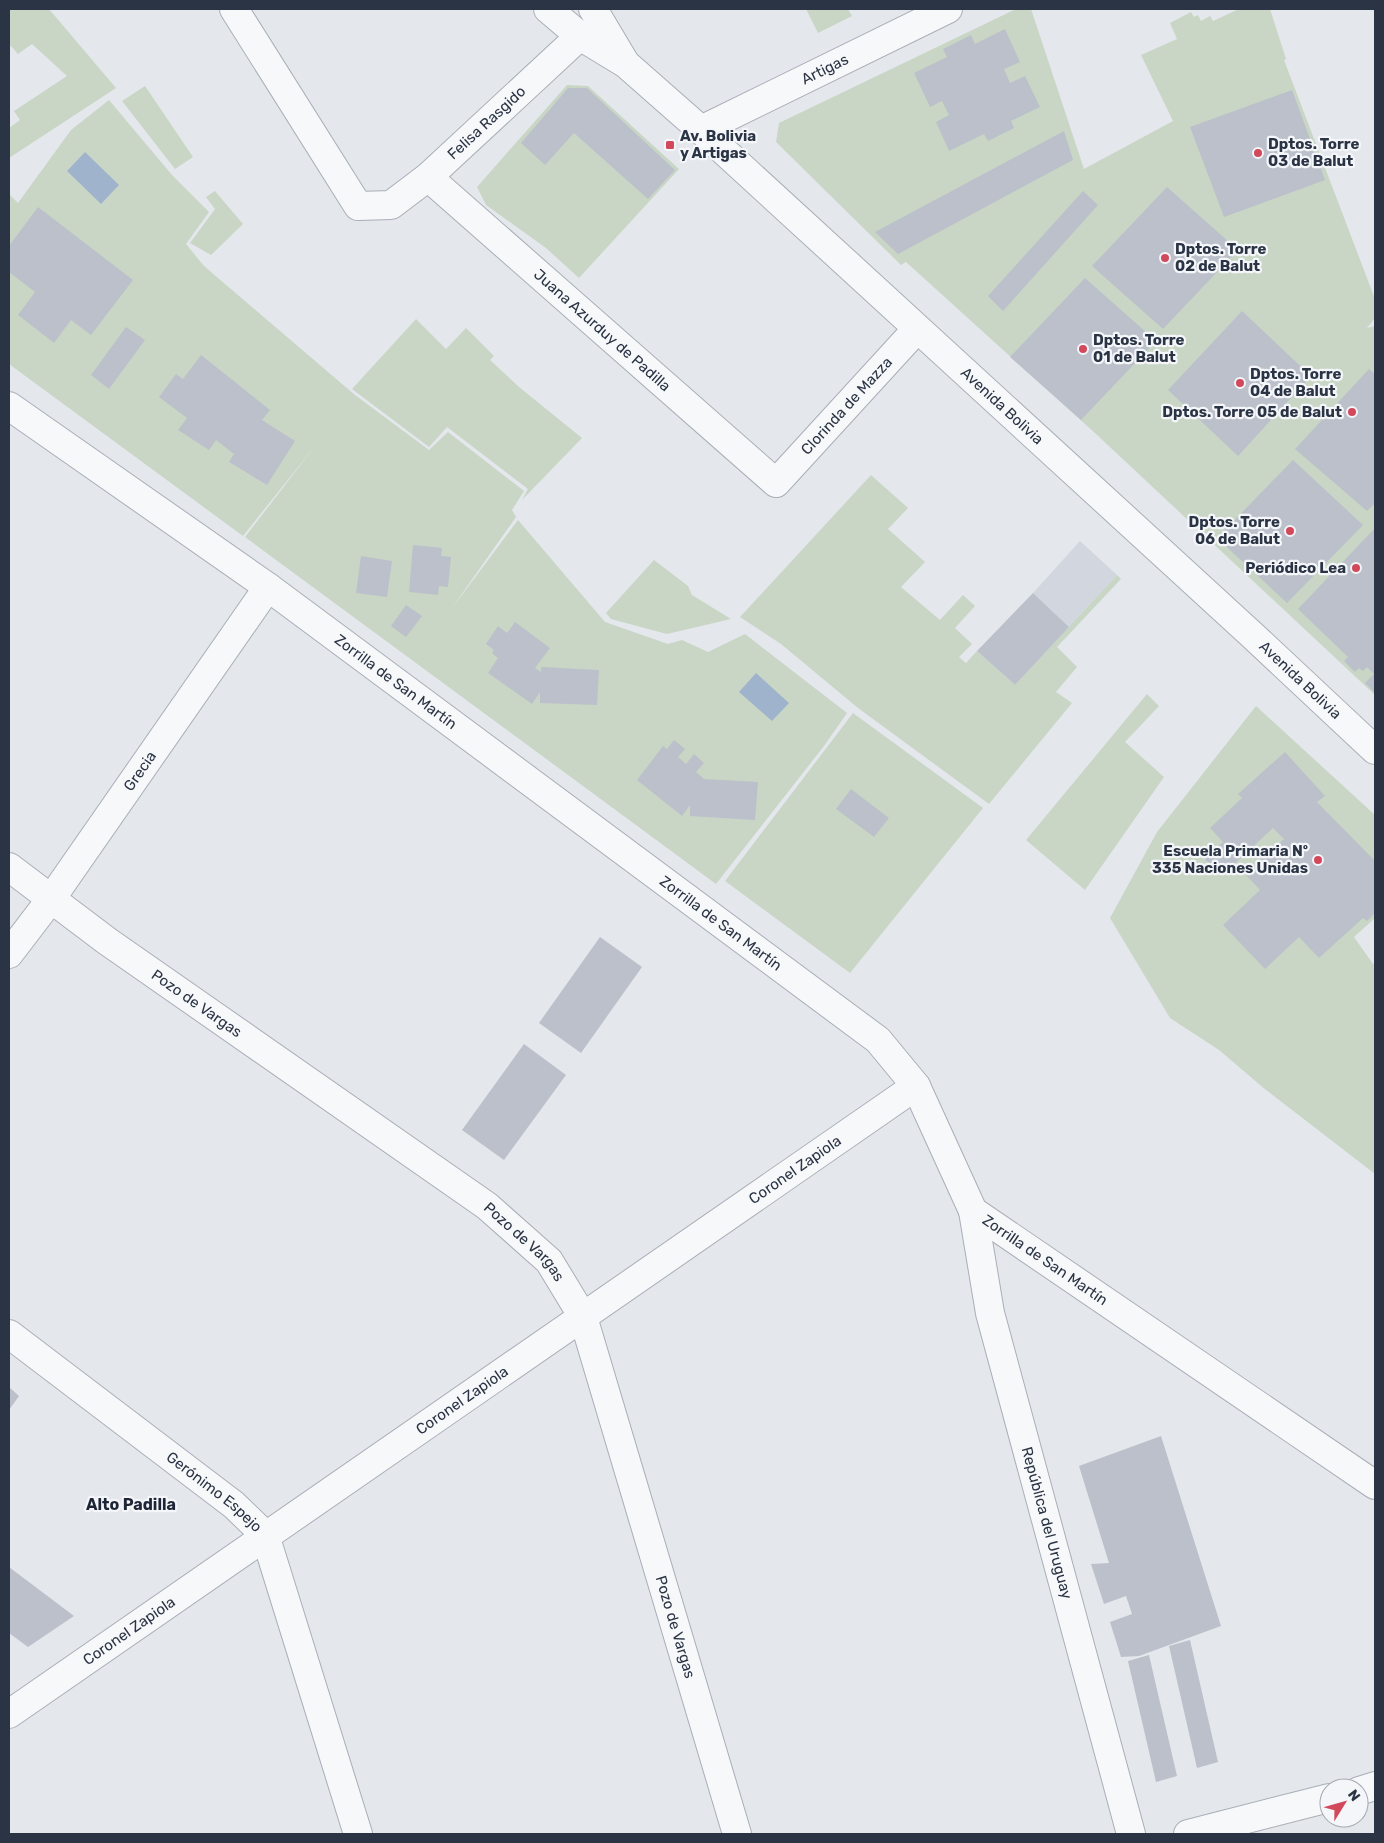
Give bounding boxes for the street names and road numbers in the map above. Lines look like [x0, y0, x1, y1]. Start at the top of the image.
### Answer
street label: Artigas [798, 50, 852, 88]
street label: Felisa Rasgido [444, 82, 529, 163]
street label: Juana Azurduy de Padilla [530, 265, 674, 395]
street label: Clorinda de Mazza [797, 353, 896, 459]
street label: Avenida Bolivia [957, 363, 1047, 448]
street label: Zorrilla de San Martín [331, 631, 460, 733]
street label: Avenida Bolivia [1255, 637, 1345, 723]
street label: Grecia [120, 748, 160, 794]
street label: Zorrilla de San Martín [656, 872, 785, 975]
street label: Pozo de Vargas [148, 966, 246, 1041]
street label: Coronel Zapiola [745, 1132, 845, 1208]
street label: Pozo de Vargas [480, 1198, 568, 1285]
street label: Zorrilla de San Martín [979, 1211, 1111, 1309]
street label: Coronel Zapiola [412, 1362, 512, 1439]
street label: República del Uruguay [1018, 1445, 1076, 1601]
street label: Gerónimo Espejo [163, 1448, 266, 1536]
street label: Pozo de Vargas [652, 1574, 699, 1681]
street label: Coronel Zapiola [79, 1593, 179, 1669]

